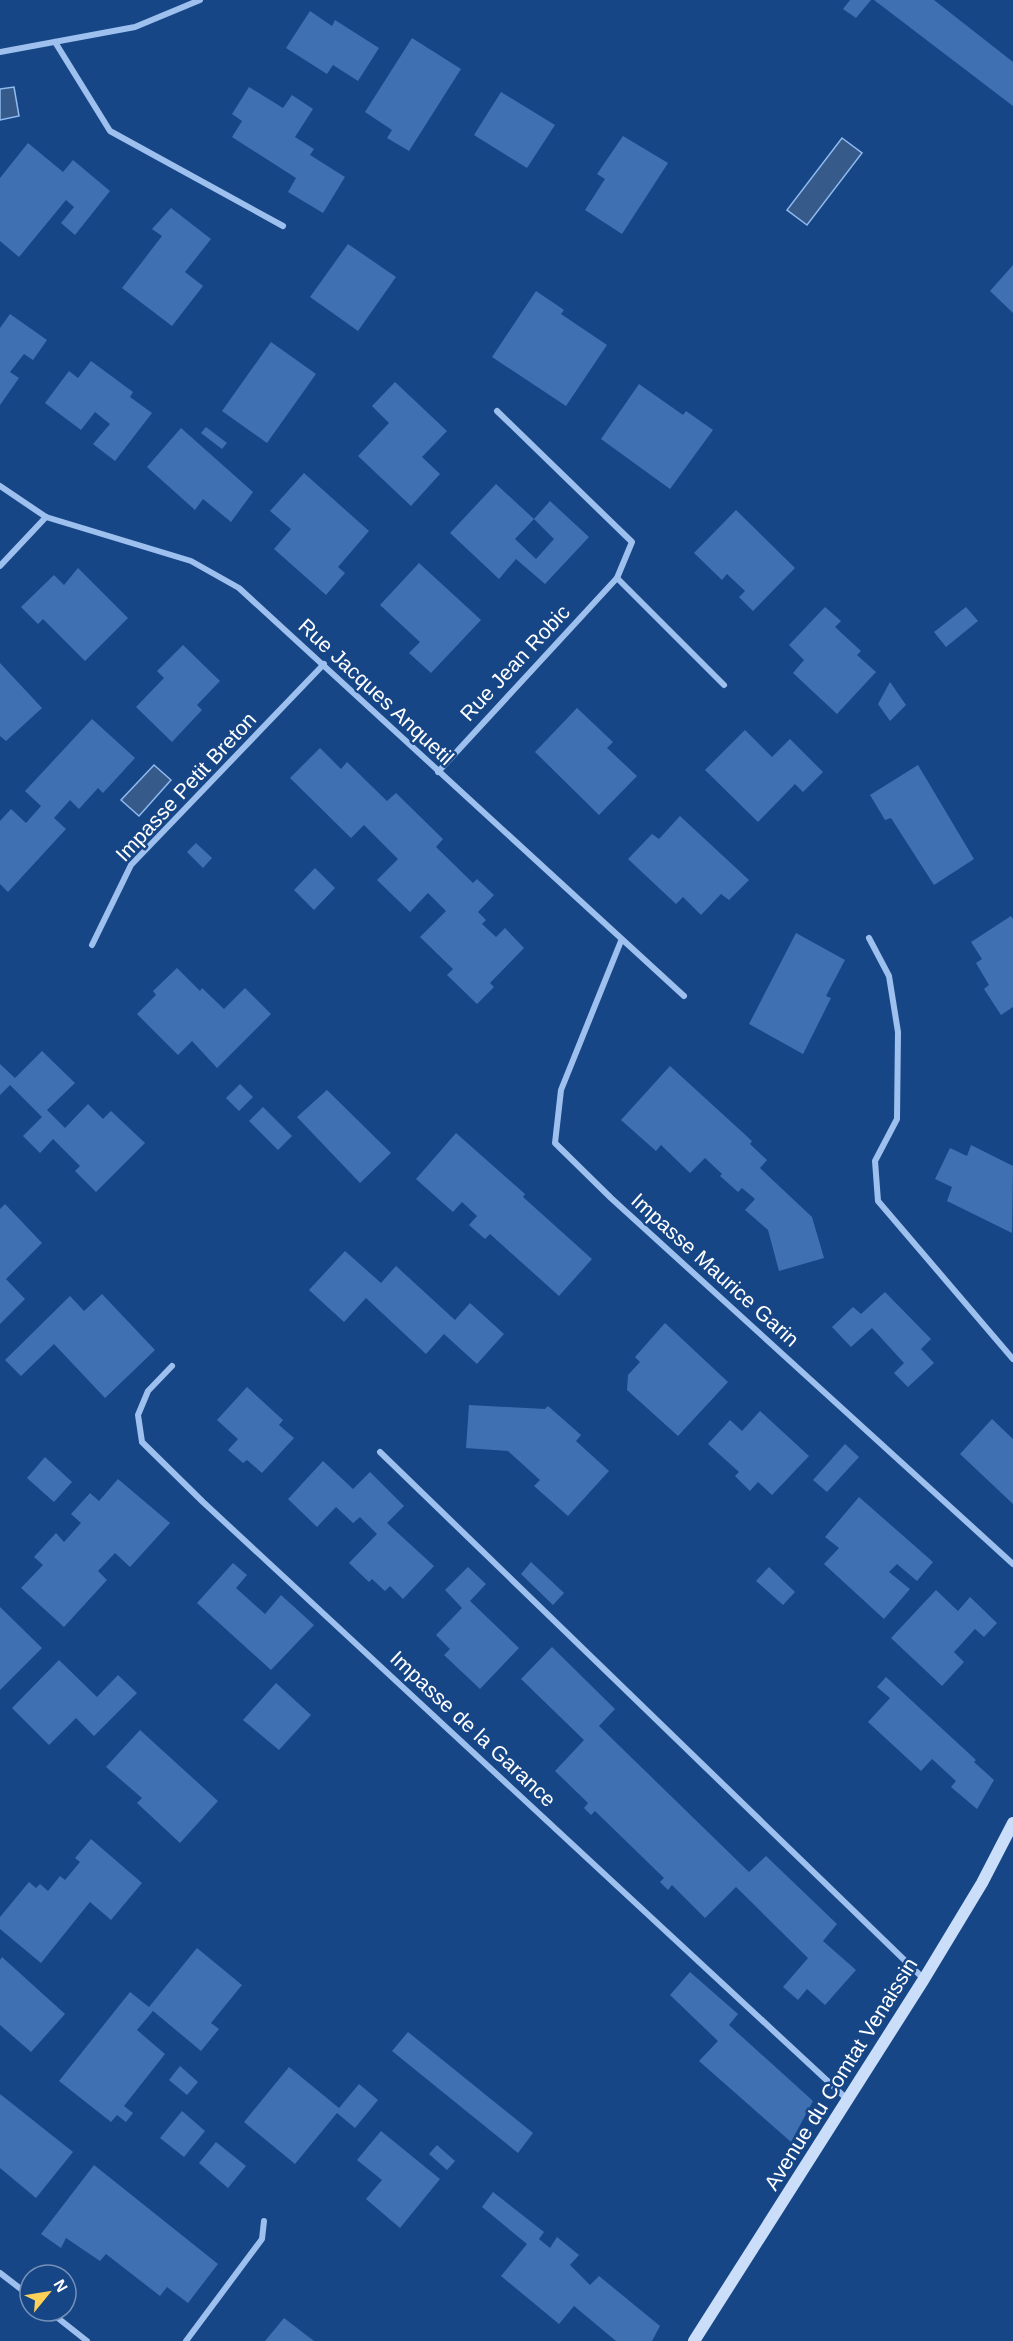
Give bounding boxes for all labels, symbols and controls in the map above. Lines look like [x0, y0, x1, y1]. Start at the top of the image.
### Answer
street label: Rue Jean Robic [455, 600, 574, 725]
street label: Rue Jacques Anquetil [294, 614, 458, 769]
street label: Impasse Petit Breton [111, 708, 261, 866]
street label: Impasse Maurice Garin [627, 1188, 804, 1351]
street label: Impasse de la Garance [386, 1646, 561, 1811]
street label: Avenue du Comtat Venaissin [759, 1953, 922, 2194]
north arrow [18, 2263, 78, 2323]
text: N [50, 2276, 71, 2295]

